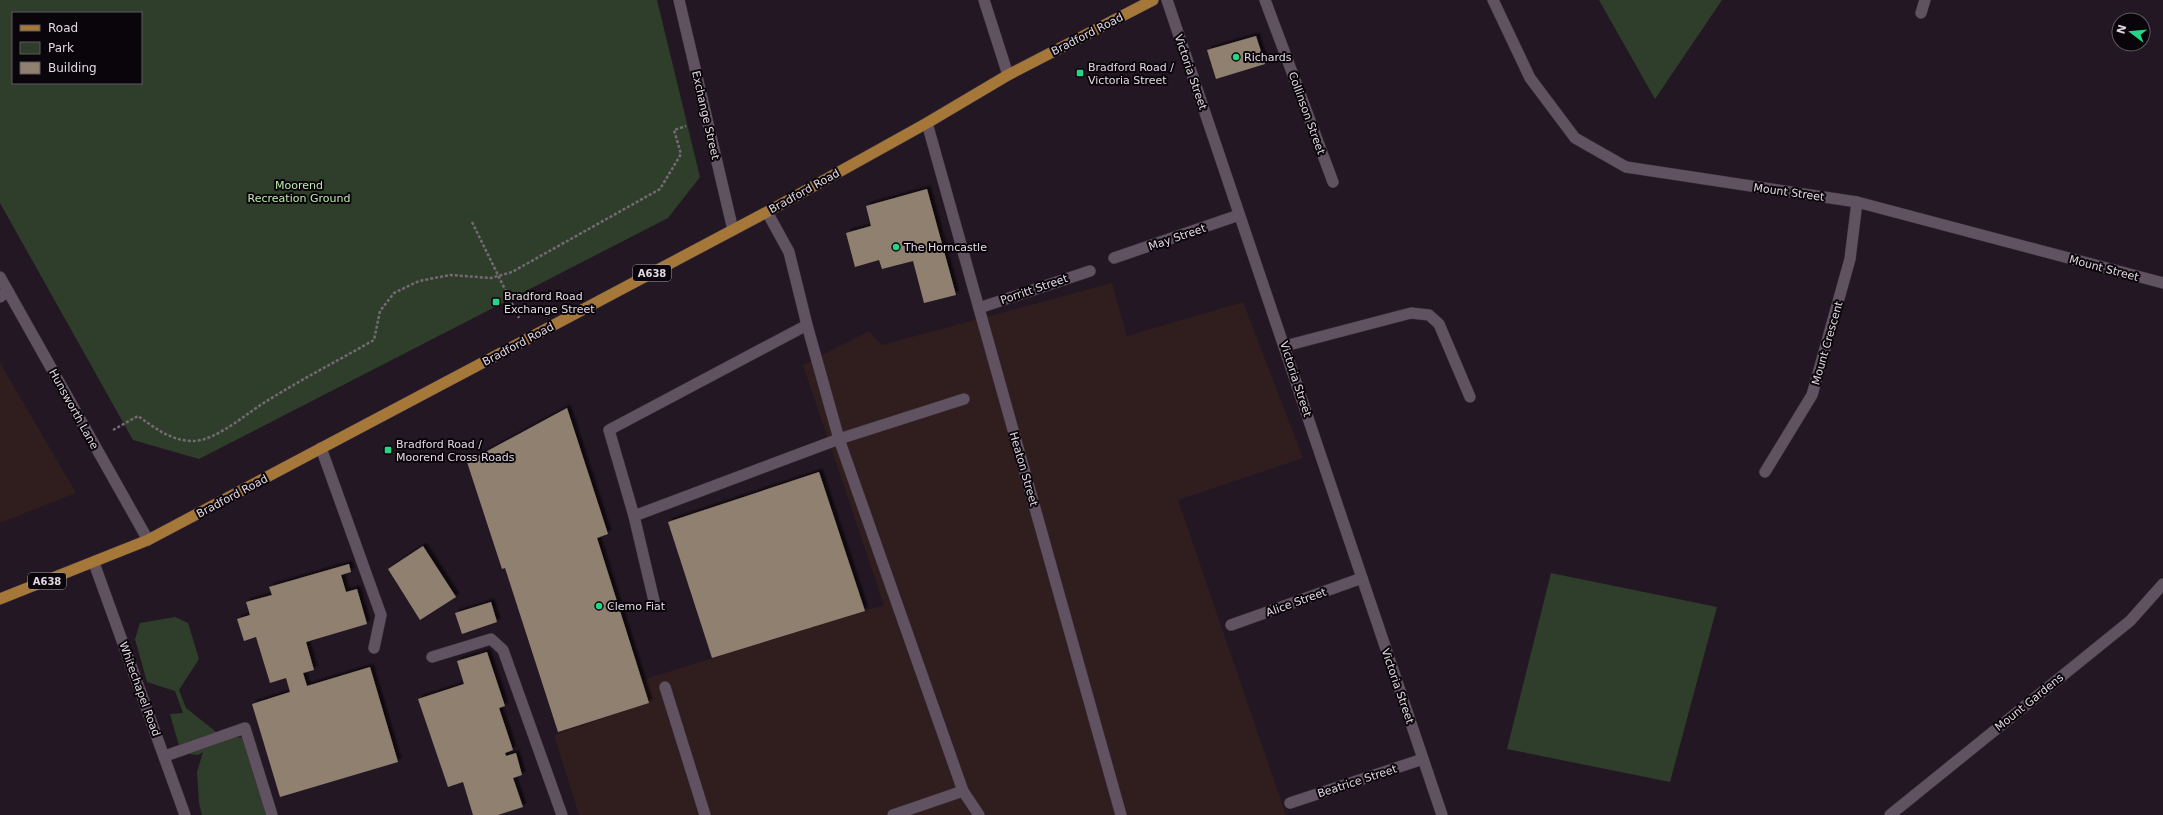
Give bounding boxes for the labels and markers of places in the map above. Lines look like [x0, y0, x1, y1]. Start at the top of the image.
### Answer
place label: Richards [1244, 51, 1292, 64]
marker: Richards [1231, 52, 1241, 62]
place label: Bradford Road / Victoria Street [1088, 61, 1174, 87]
marker: Bradford Road / Victoria Street [1075, 68, 1085, 78]
place label: The Horncastle [903, 241, 987, 254]
marker: The Horncastle [891, 242, 901, 252]
place label: Bradford Road Exchange Street [504, 290, 595, 316]
marker: Bradford Road Exchange Street [491, 297, 501, 307]
place label: Bradford Road / Moorend Cross Roads [396, 438, 515, 464]
marker: Bradford Road / Moorend Cross Roads [383, 445, 393, 455]
place label: Clemo Fiat [607, 600, 666, 613]
marker: Clemo Fiat [594, 601, 604, 611]

